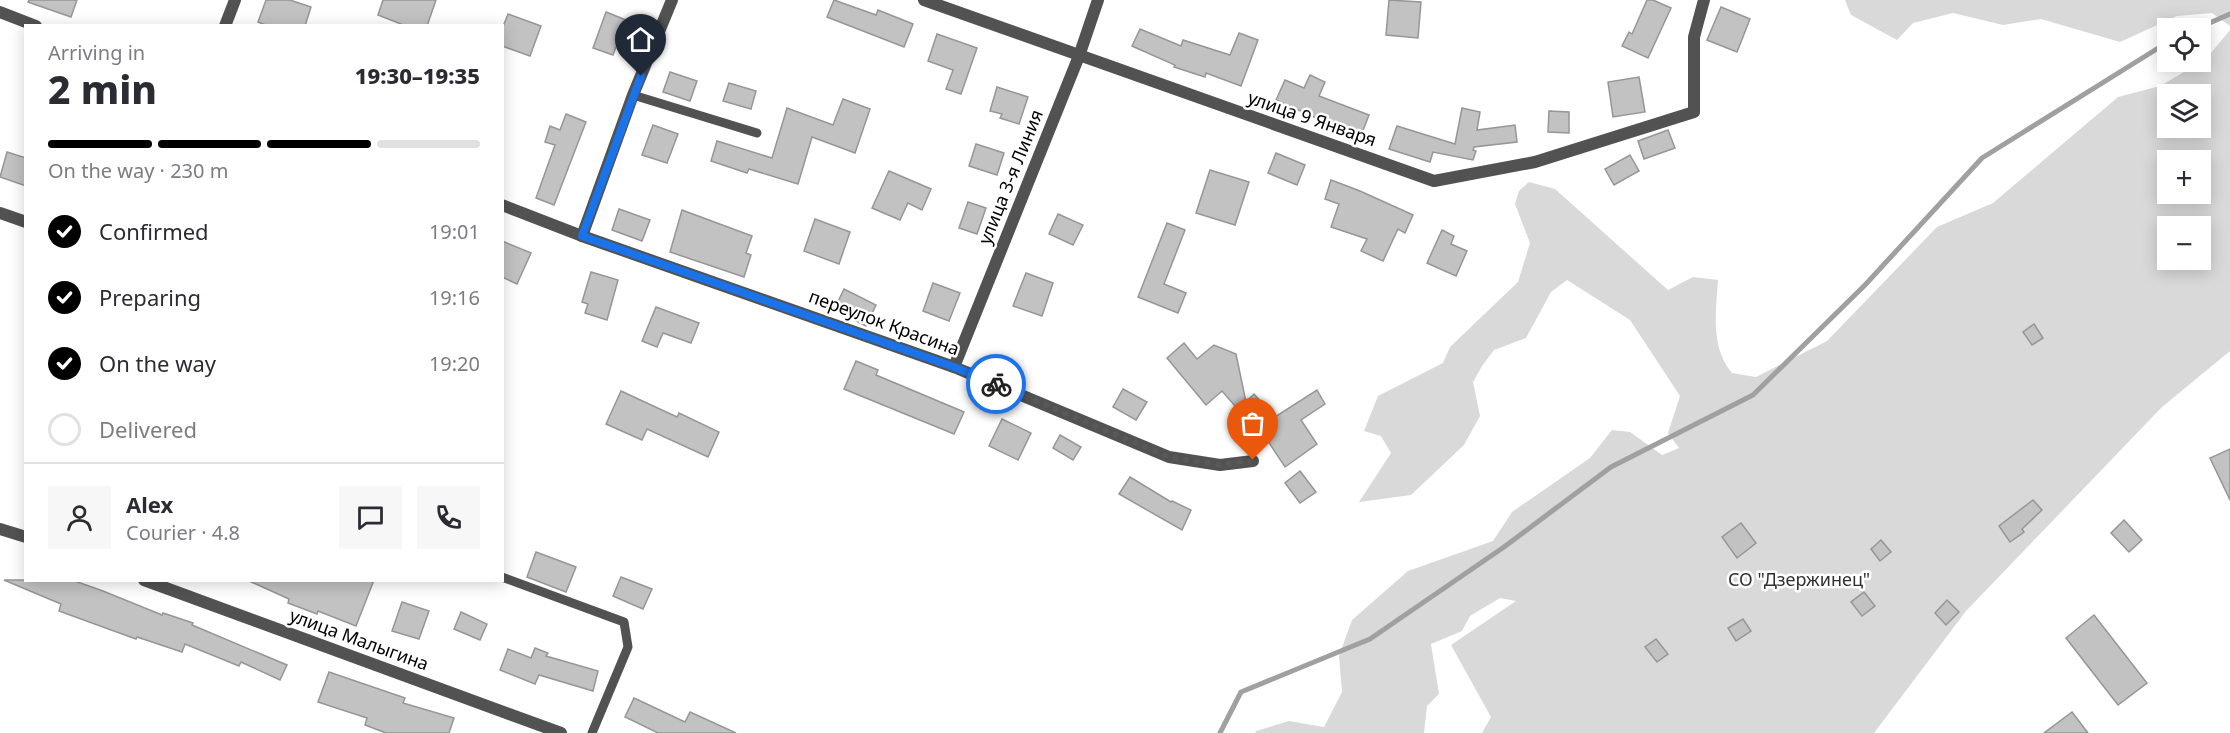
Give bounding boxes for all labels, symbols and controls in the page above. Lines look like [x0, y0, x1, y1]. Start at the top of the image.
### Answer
pin [615, 14, 666, 76]
map controls [2157, 18, 2211, 270]
button: locate [2157, 18, 2211, 72]
icon: home [624, 23, 657, 56]
text: Arriving in [48, 39, 145, 66]
text: 19:30–19:35 [355, 60, 480, 90]
text: 2 min [48, 62, 157, 115]
button: layers [2157, 84, 2211, 138]
street label: улица 9 Января [1245, 85, 1380, 151]
street label: улица 3-я Линия [972, 106, 1048, 248]
button: + [2157, 150, 2211, 204]
text: On the way · 230 m [48, 157, 228, 184]
icon: check [48, 215, 81, 248]
text: Confirmed [99, 216, 209, 246]
button: − [2157, 216, 2211, 270]
text: 19:01 [429, 218, 480, 245]
icon: check [48, 281, 81, 314]
text: Preparing [99, 282, 201, 312]
text: 19:16 [429, 284, 480, 311]
street label: переулок Красина [806, 284, 963, 360]
icon: check [48, 347, 81, 380]
text: On the way [99, 348, 216, 378]
text: 19:20 [429, 350, 480, 377]
courier [966, 354, 1026, 414]
icon: bike [980, 368, 1013, 401]
pin [1227, 398, 1278, 460]
icon: bag [1236, 407, 1269, 440]
text: Delivered [99, 414, 197, 444]
button: person [48, 486, 111, 549]
button: chat [339, 486, 402, 549]
button: phone [417, 486, 480, 549]
text: Alex [126, 489, 173, 519]
text: Courier · 4.8 [126, 519, 240, 546]
park label: СО "Дзержинец" [1728, 567, 1870, 591]
street label: улица Малыгина [286, 603, 432, 675]

